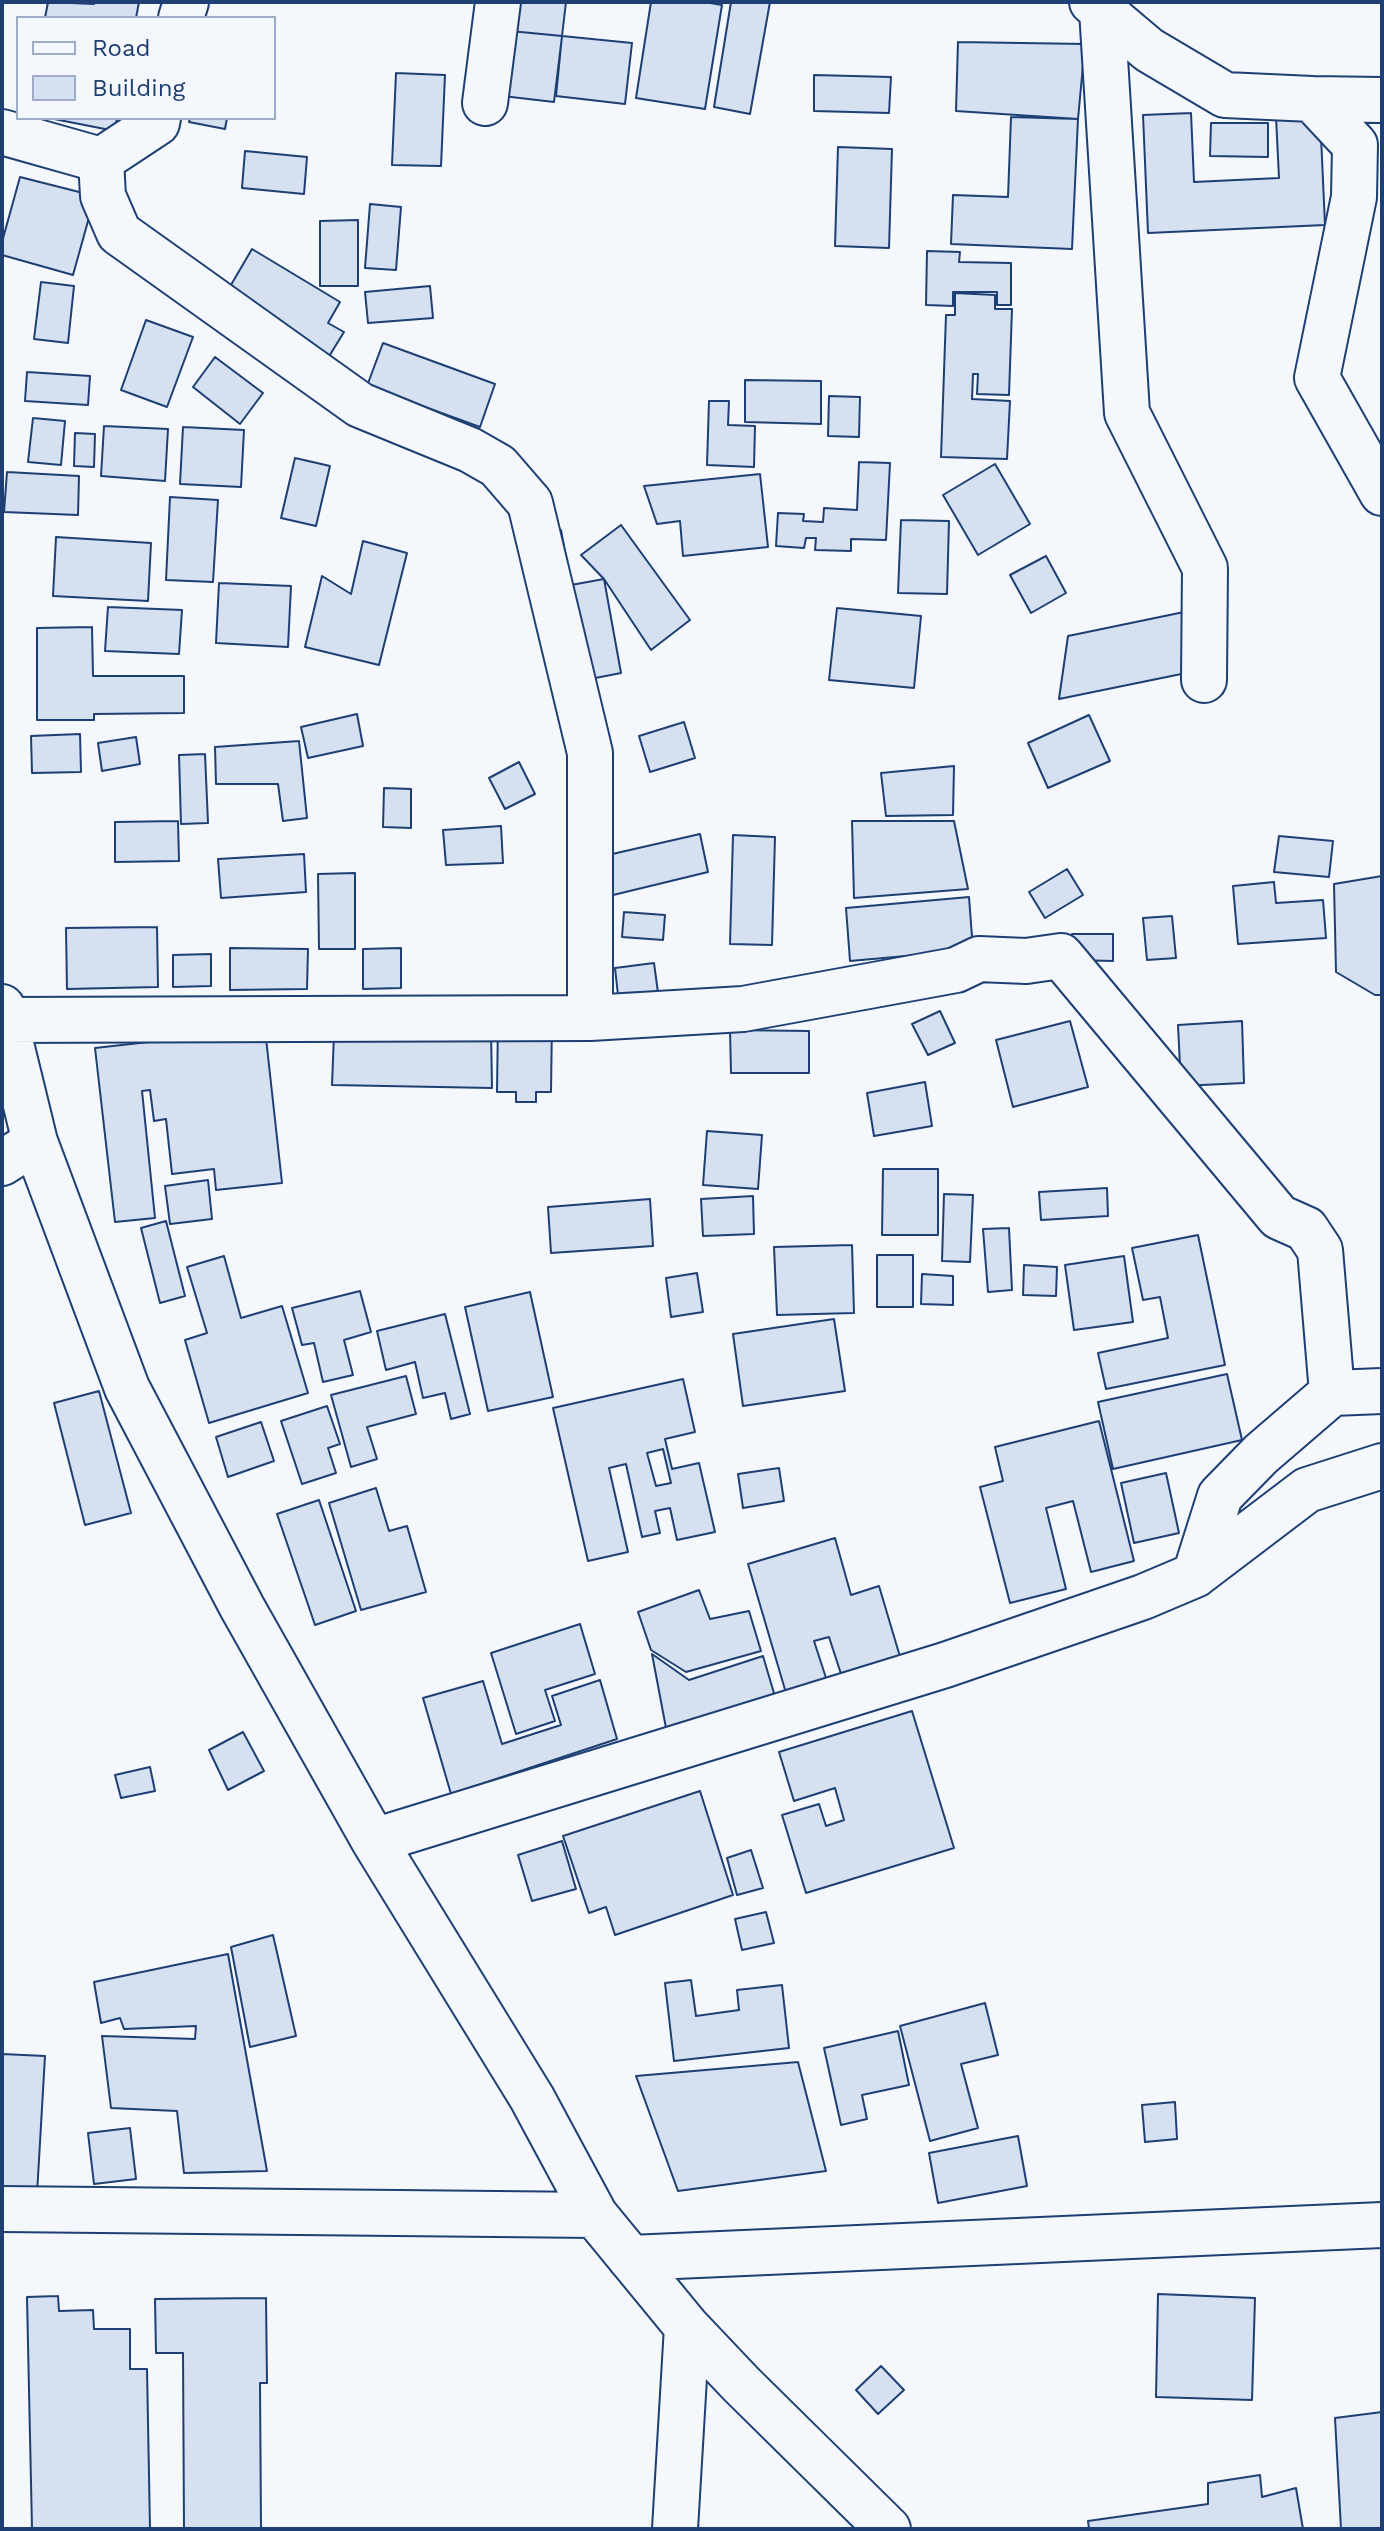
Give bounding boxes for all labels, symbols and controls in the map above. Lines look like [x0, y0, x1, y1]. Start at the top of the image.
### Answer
legend [16, 16, 276, 120]
text: Road [92, 34, 151, 62]
text: Building [92, 74, 185, 102]

